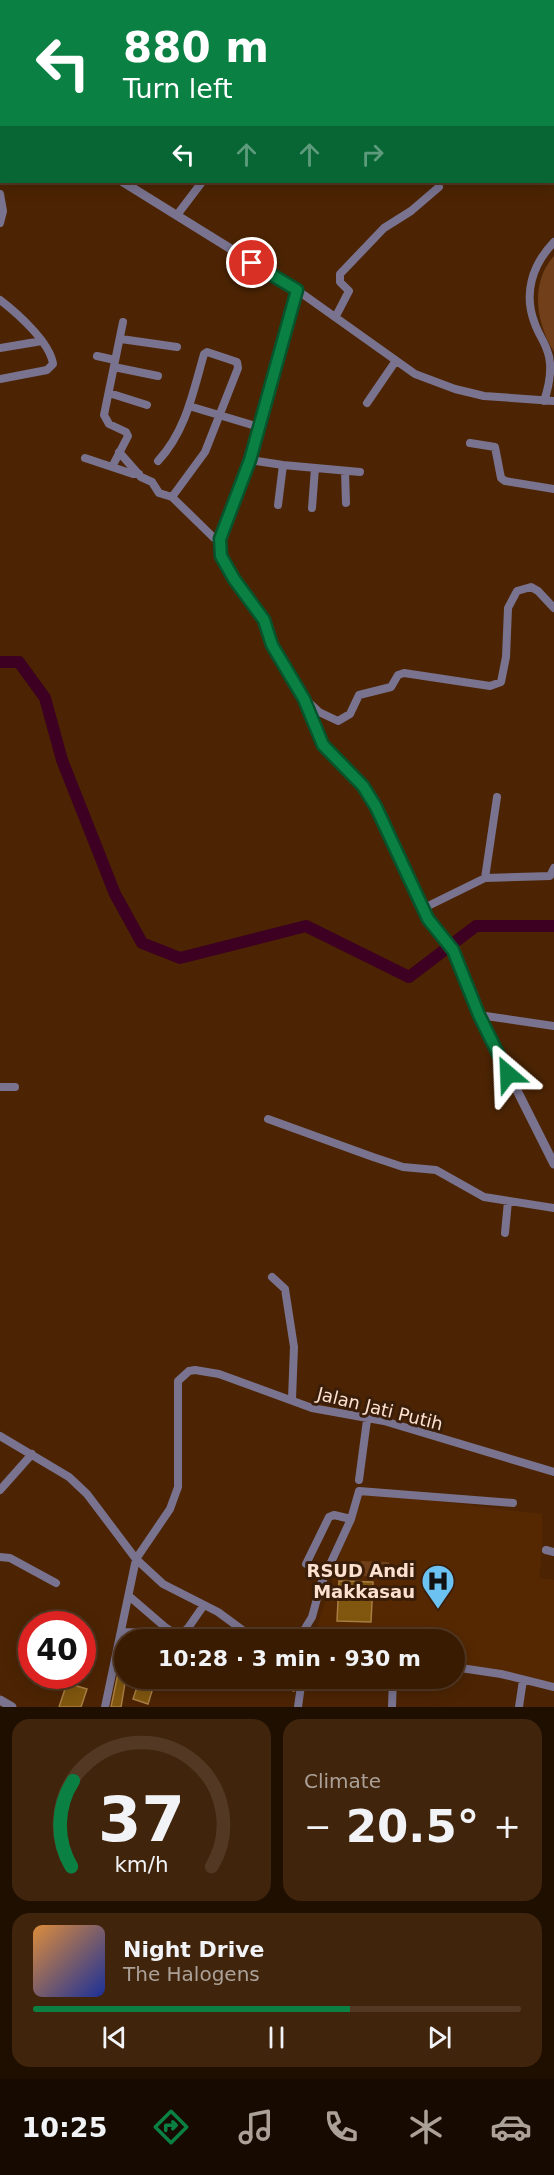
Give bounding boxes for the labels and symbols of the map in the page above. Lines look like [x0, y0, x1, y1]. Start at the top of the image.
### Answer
pin [226, 237, 277, 288]
position arrow [476, 1042, 540, 1106]
street label: Jalan Jati Putih [314, 1382, 445, 1434]
place label: RSUD Andi Makkasau [307, 1560, 415, 1602]
hospital icon: RSUD Andi Makkasau [420, 1563, 456, 1610]
speed limit sign: 40 [18, 1611, 96, 1689]

